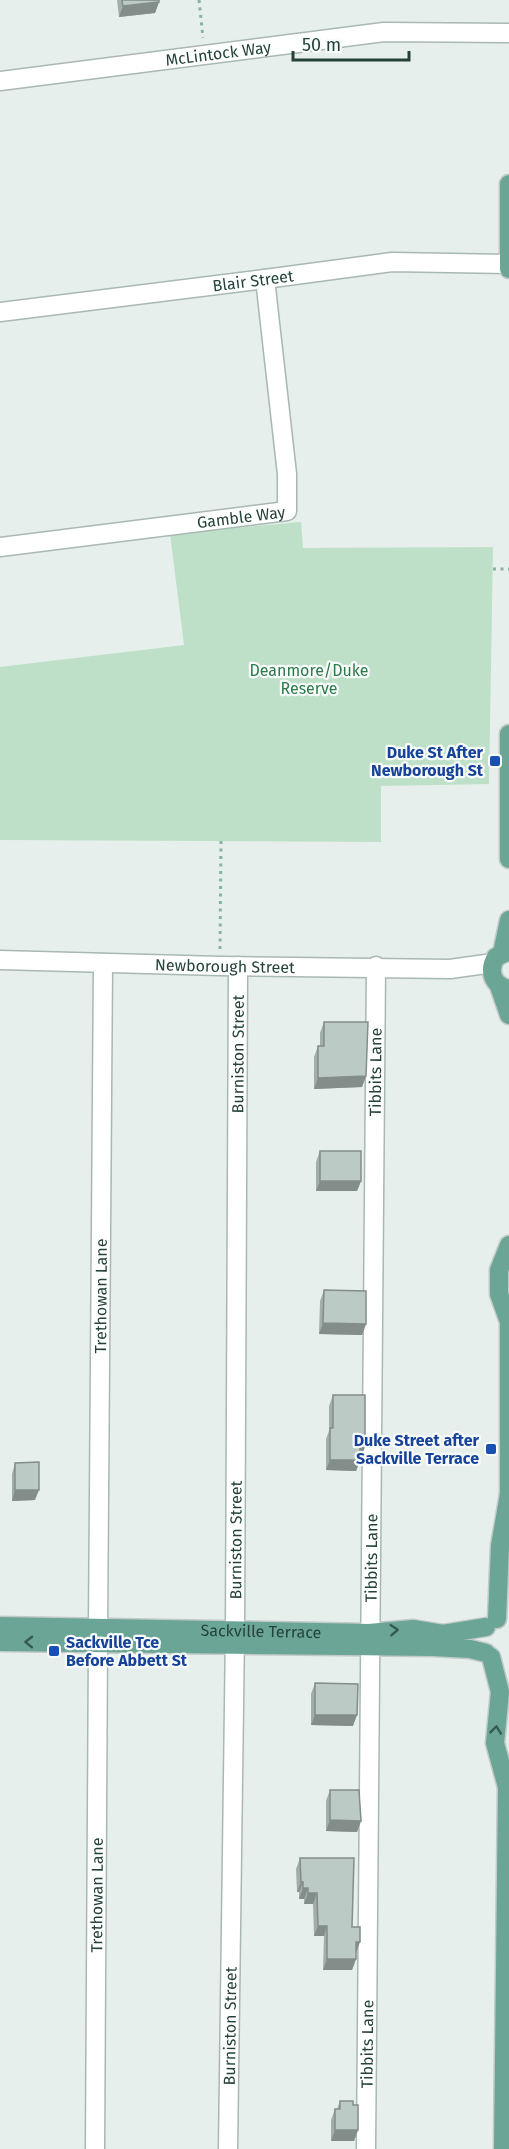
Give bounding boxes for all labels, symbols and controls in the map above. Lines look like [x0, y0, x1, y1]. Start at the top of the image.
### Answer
scale bar [293, 24, 408, 62]
text: 50 m [302, 34, 341, 56]
street label: McLintock Way [164, 37, 272, 70]
street label: Blair Street [212, 266, 295, 295]
street label: Gamble Way [196, 502, 287, 532]
park label: Deanmore/Duke Reserve [249, 661, 369, 698]
place label: Duke St After Newborough St [371, 743, 484, 780]
marker: Duke St After Newborough St [488, 754, 502, 768]
street label: Newborough Street [155, 955, 295, 977]
street label: Burniston Street [228, 994, 248, 1113]
street label: Tibbits Lane [366, 1028, 385, 1116]
street label: Trethowan Lane [91, 1238, 111, 1354]
place label: Duke Street after Sackville Terrace [354, 1431, 480, 1468]
marker: Duke Street after Sackville Terrace [484, 1442, 498, 1456]
street label: Burniston Street [226, 1480, 246, 1599]
street label: Tibbits Lane [362, 1514, 381, 1602]
street label: Sackville Terrace [200, 1621, 321, 1642]
one-way arrow [390, 1624, 399, 1637]
place label: Sackville Tce Before Abbett St [66, 1633, 188, 1670]
one-way arrow [24, 1636, 33, 1648]
marker: Sackville Tce Before Abbett St [47, 1644, 61, 1658]
one-way arrow [489, 1726, 502, 1735]
street label: Trethowan Lane [87, 1837, 107, 1953]
street label: Burniston Street [220, 1966, 240, 2085]
street label: Tibbits Lane [358, 2000, 377, 2088]

